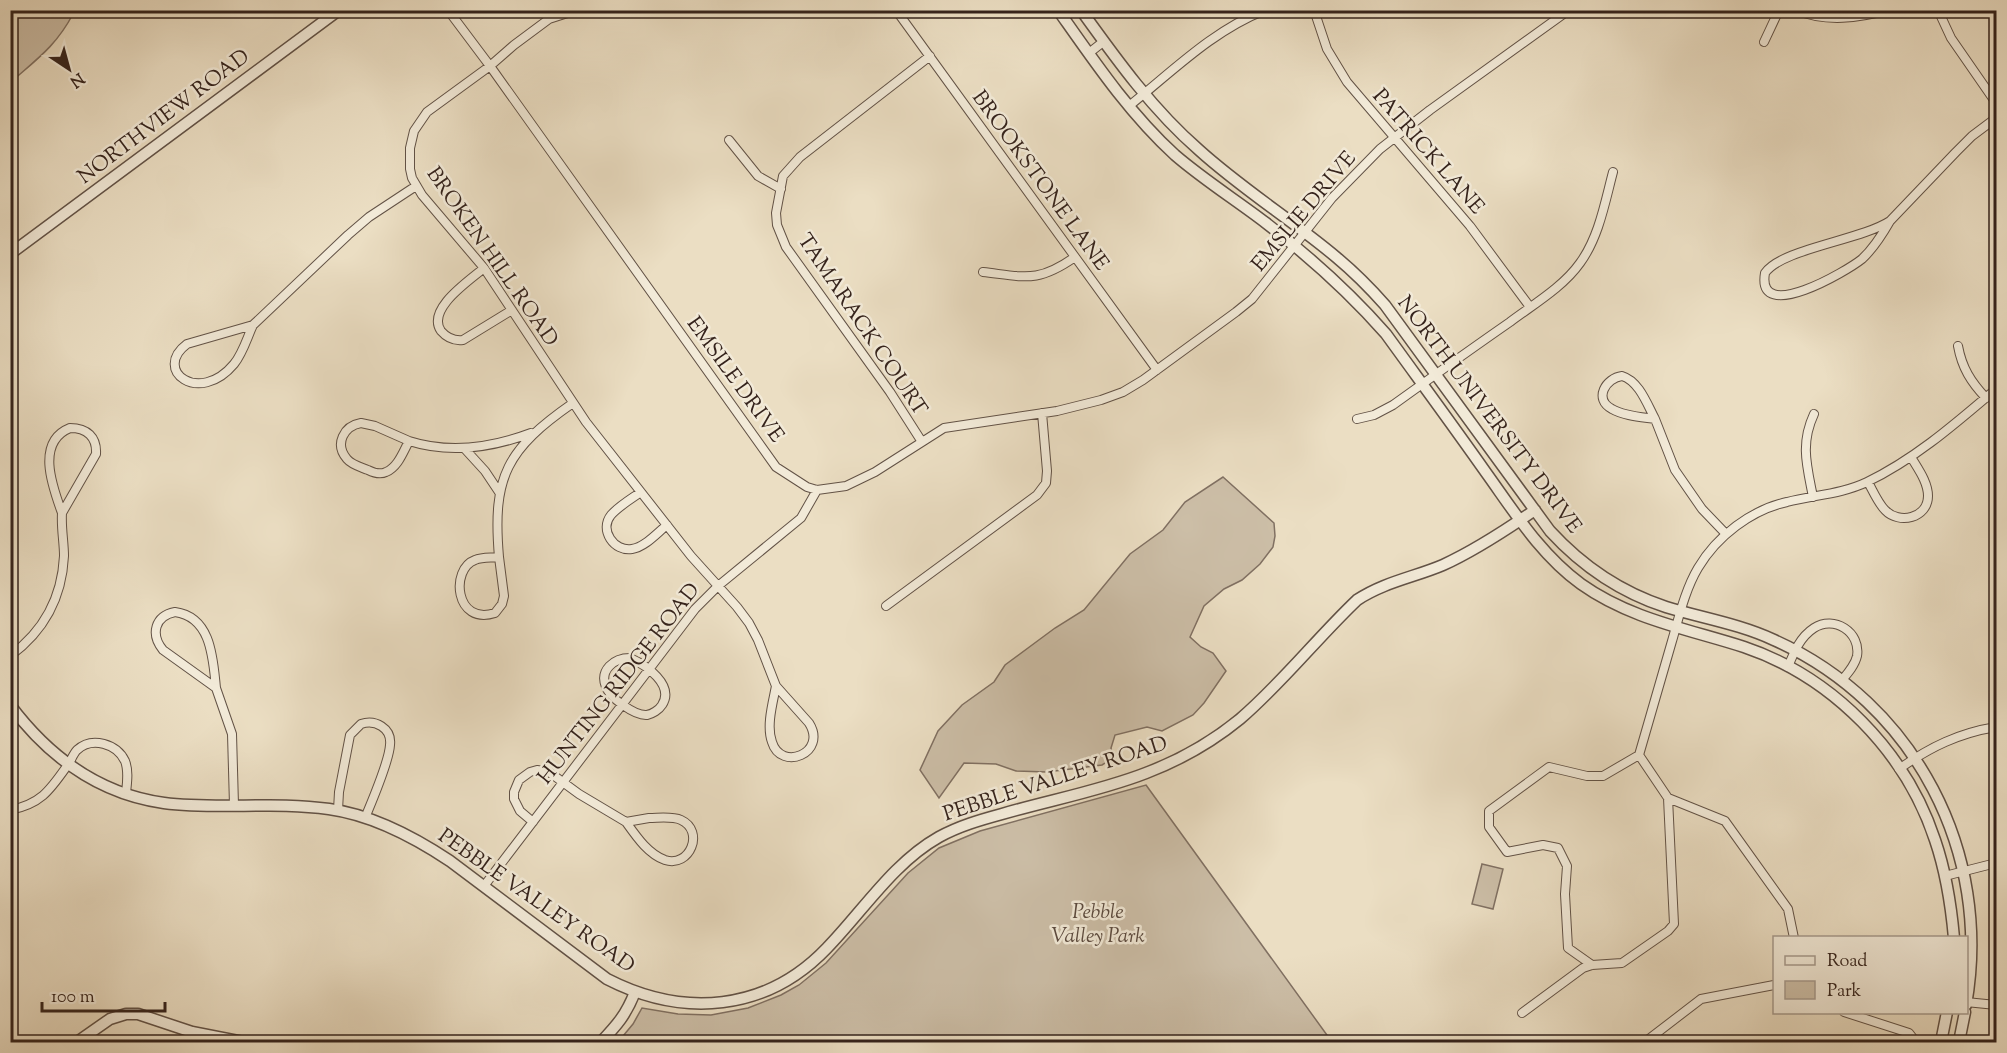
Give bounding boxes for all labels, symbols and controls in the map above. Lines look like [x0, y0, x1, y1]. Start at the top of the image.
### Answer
north arrow [39, 39, 99, 99]
street label: NORTHVIEW ROAD [72, 43, 254, 189]
street label: PATRICK LANE [1364, 83, 1491, 222]
street label: BROOKSTONE LANE [964, 85, 1115, 278]
street label: EMSLIE DRIVE [1245, 145, 1364, 279]
street label: BROKEN HILL ROAD [418, 161, 565, 353]
street label: TAMARACK COURT [789, 228, 934, 422]
street label: NORTH UNIVERSITY DRIVE [1389, 290, 1588, 541]
street label: EMSILE DRIVE [678, 311, 791, 450]
street label: HUNTING RIDGE ROAD [531, 577, 708, 791]
street label: PEBBLE VALLEY ROAD [940, 729, 1172, 830]
street label: PEBBLE VALLEY ROAD [431, 822, 640, 981]
park label: Pebble Valley Park [1051, 898, 1145, 952]
legend [1773, 936, 1968, 1014]
text: Road [1827, 949, 1867, 975]
scale bar [42, 975, 165, 1013]
text: Park [1827, 979, 1862, 1005]
text: 100 m [51, 985, 95, 1011]

